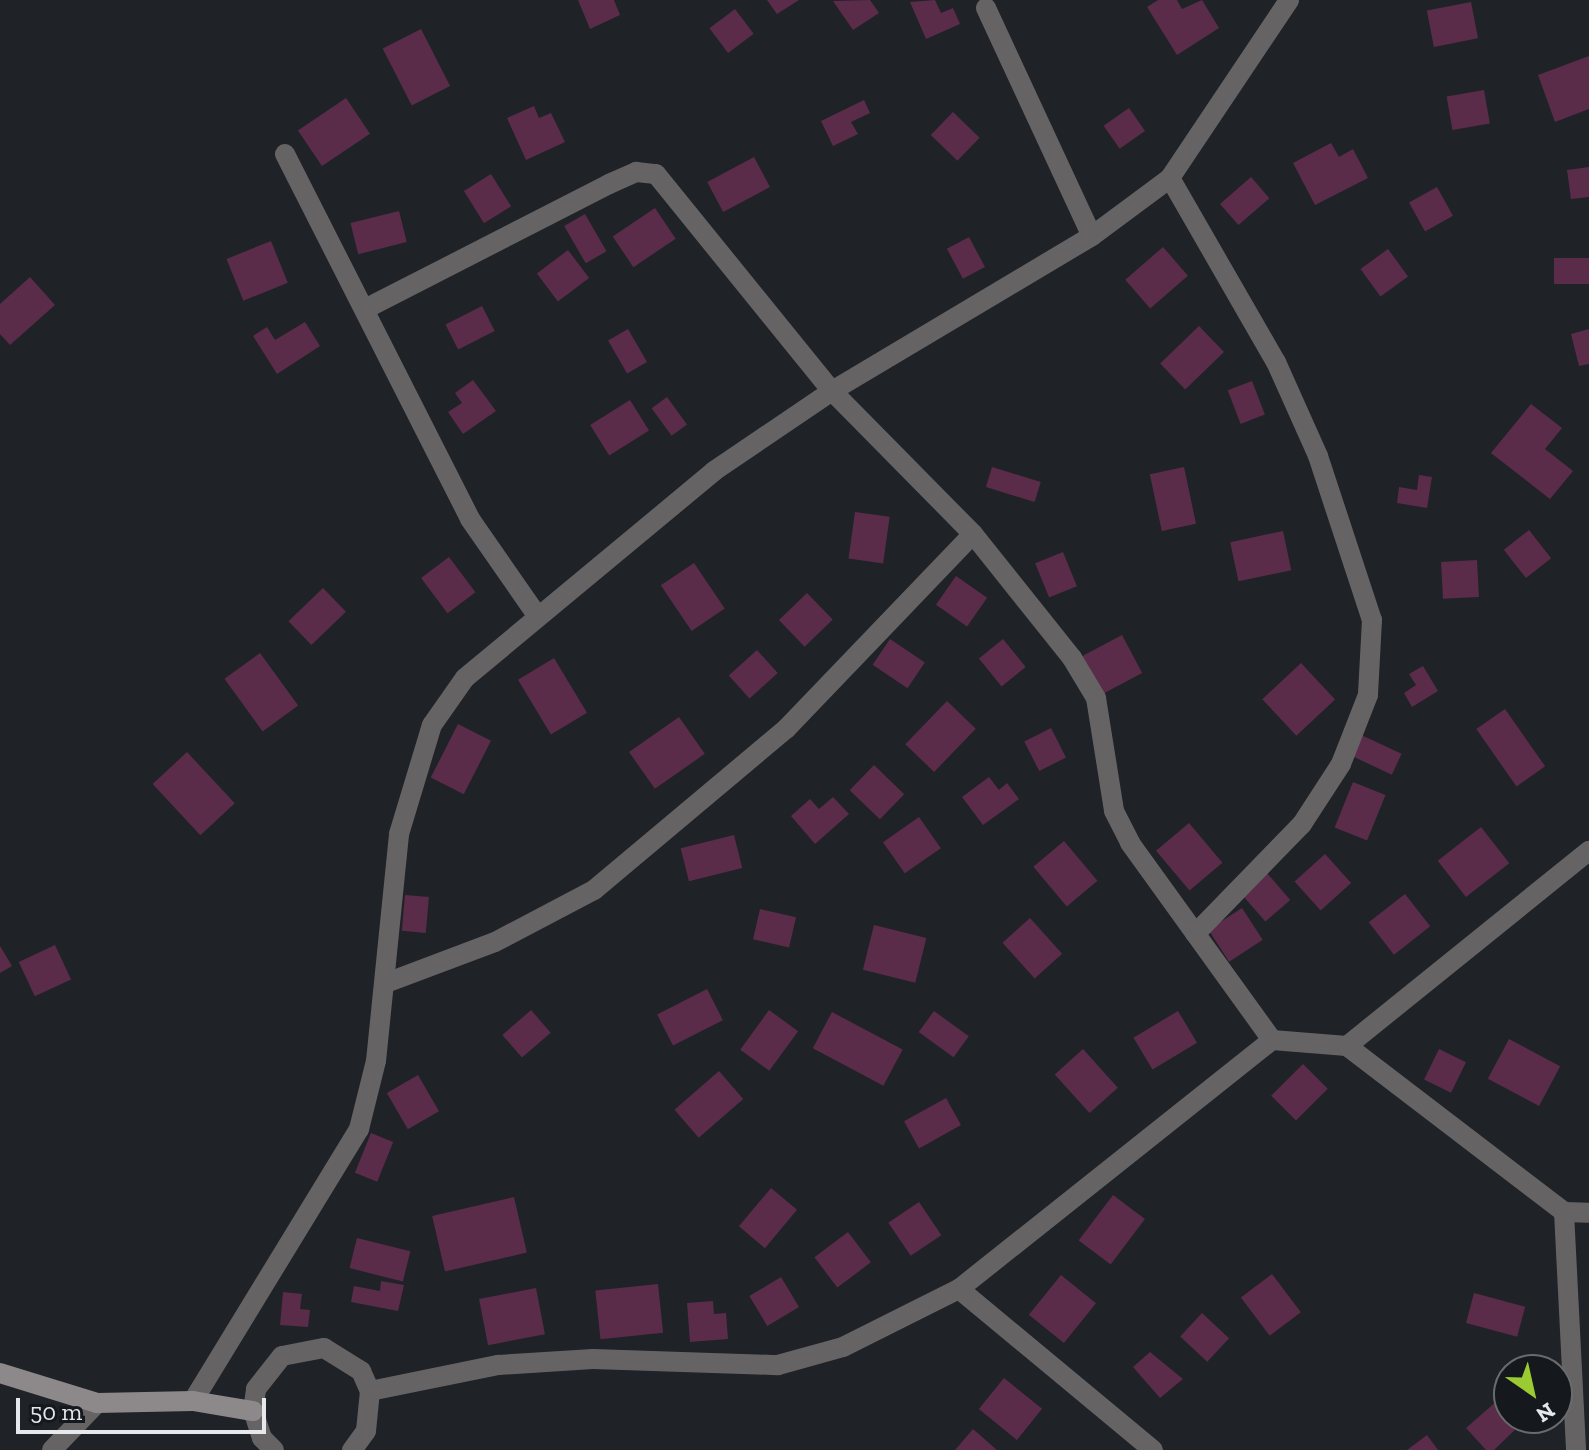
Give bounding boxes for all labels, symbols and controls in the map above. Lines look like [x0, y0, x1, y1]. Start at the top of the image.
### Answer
north arrow [1493, 1354, 1573, 1434]
scale bar [20, 1382, 270, 1432]
text: 50 m [30, 1397, 82, 1426]
text: N [1531, 1397, 1560, 1429]

